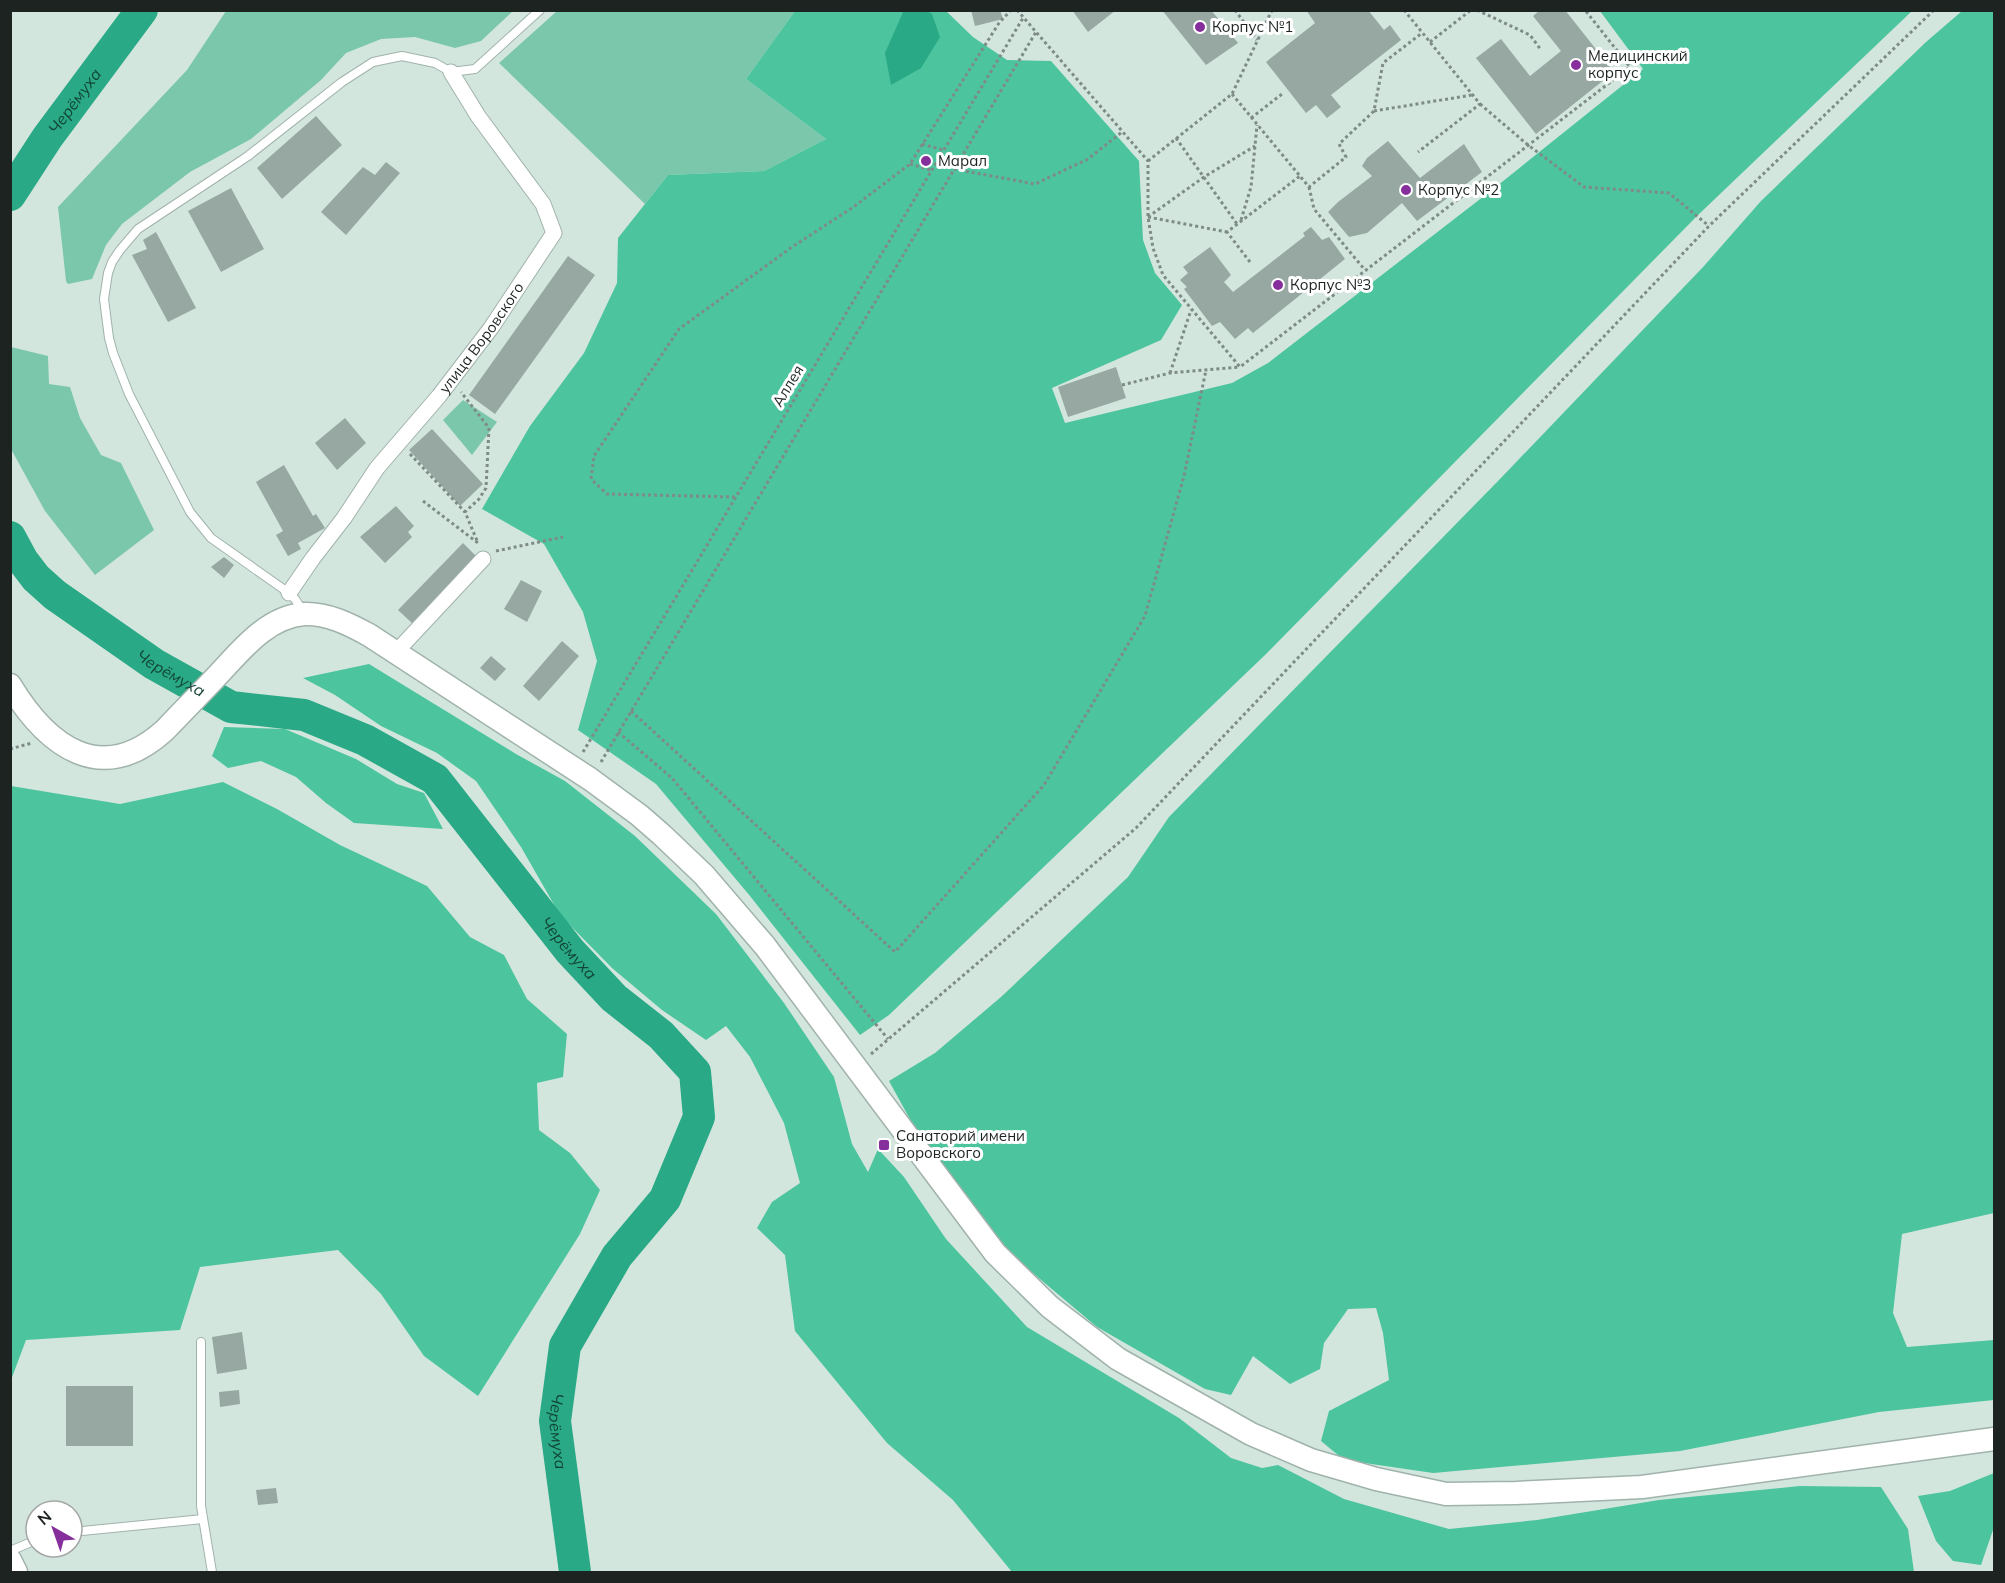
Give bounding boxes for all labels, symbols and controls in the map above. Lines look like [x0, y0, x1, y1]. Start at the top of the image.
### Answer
place label: Корпус №1 [1212, 17, 1293, 36]
marker: Корпус №1 [1193, 20, 1207, 34]
place label: Медицинский корпус [1588, 46, 1688, 82]
marker: Медицинский корпус [1569, 58, 1583, 72]
water label: Черёмуха [44, 64, 105, 138]
place label: Марал [938, 151, 987, 170]
marker: Марал [919, 154, 933, 168]
place label: Корпус №2 [1418, 180, 1499, 199]
marker: Корпус №2 [1399, 183, 1413, 197]
place label: Корпус №3 [1290, 275, 1371, 294]
marker: Корпус №3 [1271, 278, 1285, 292]
street label: улица Воровского [435, 279, 528, 397]
street label: Аллея [768, 361, 807, 410]
water label: Черёмуха [133, 645, 209, 701]
water label: Черёмуха [537, 912, 601, 984]
place label: Санаторий имени Воровского [896, 1126, 1025, 1162]
marker: Санаторий имени Воровского [877, 1138, 891, 1152]
water label: Черёмуха [545, 1392, 571, 1471]
north arrow [24, 1499, 84, 1559]
text: N [33, 1506, 55, 1529]

